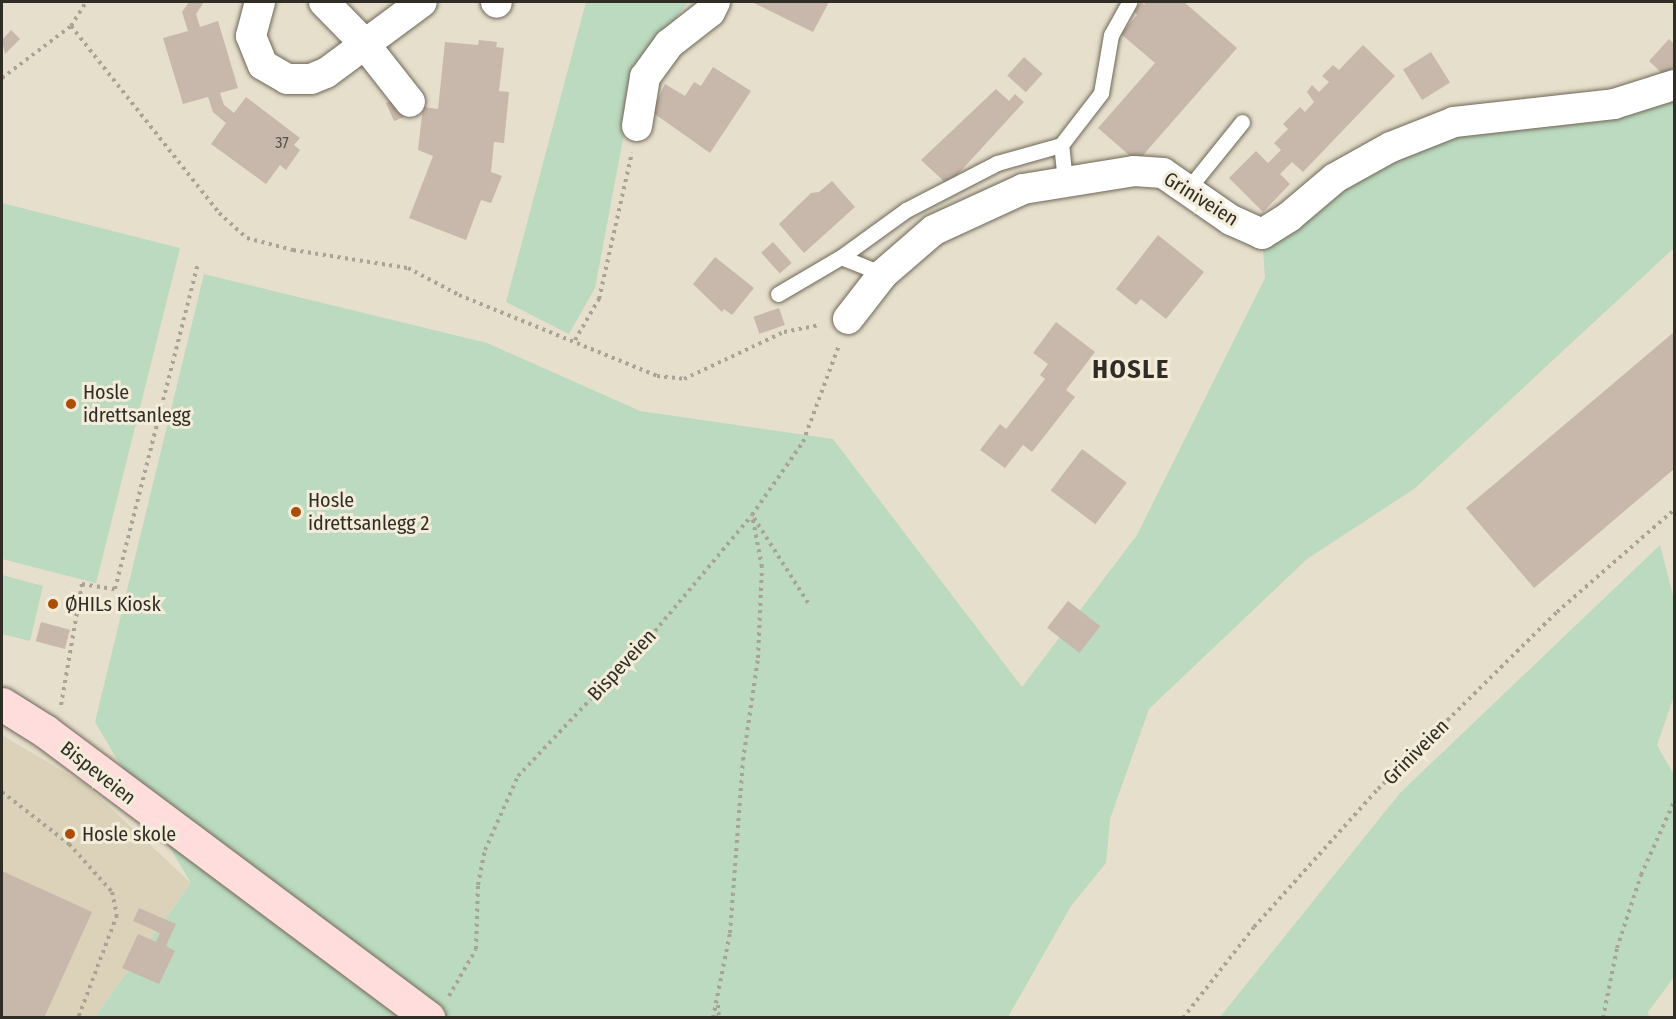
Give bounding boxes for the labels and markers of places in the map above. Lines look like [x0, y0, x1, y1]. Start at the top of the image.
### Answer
place label: Hosle idrettsanlegg [83, 380, 191, 427]
marker: Hosle idrettsanlegg [64, 397, 78, 411]
place label: Hosle idrettsanlegg 2 [308, 488, 429, 535]
marker: Hosle idrettsanlegg 2 [289, 505, 303, 519]
place label: ØHILs Kiosk [65, 592, 161, 616]
marker: ØHILs Kiosk [46, 597, 60, 611]
place label: Hosle skole [82, 822, 176, 846]
marker: Hosle skole [63, 827, 77, 841]

